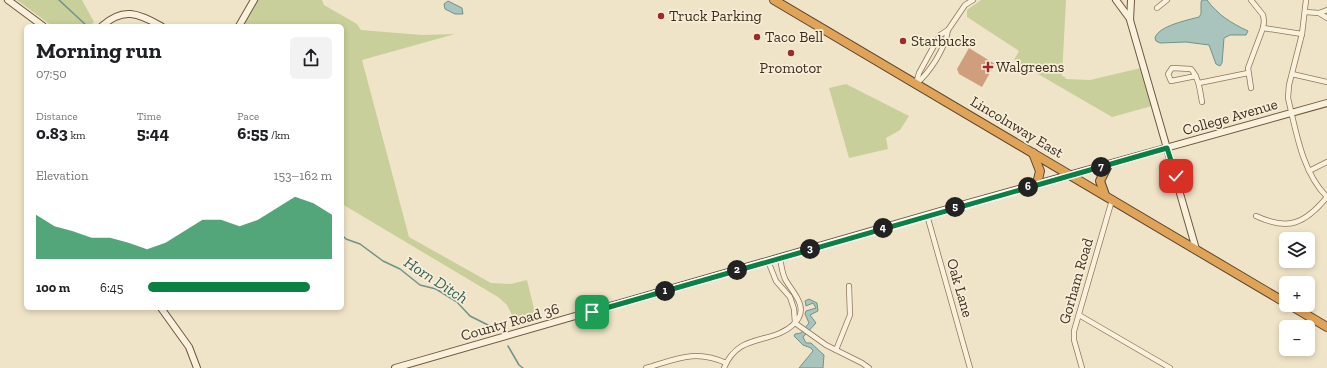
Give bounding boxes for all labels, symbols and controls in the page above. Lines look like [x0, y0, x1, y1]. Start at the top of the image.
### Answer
place label: Truck Parking [669, 7, 762, 25]
marker: Truck Parking [656, 11, 666, 21]
place label: Taco Bell [765, 28, 823, 46]
marker: Taco Bell [752, 32, 762, 42]
place label: Starbucks [911, 32, 976, 50]
marker: Starbucks [898, 36, 908, 46]
text: Morning run [36, 37, 162, 64]
button: share [290, 37, 332, 79]
marker: Promotor [786, 48, 796, 58]
place label: Walgreens [996, 58, 1064, 76]
place label: Promotor [760, 59, 822, 77]
marker: Walgreens [983, 62, 993, 72]
text: 07:50 [36, 66, 67, 81]
street label: Lincolnway East [967, 92, 1067, 162]
street label: College Avenue [1180, 95, 1280, 139]
text: Distance [36, 110, 78, 123]
text: Time [137, 110, 161, 123]
text: Pace [237, 110, 259, 123]
text: 0.83 [36, 123, 68, 143]
text: 5:44 [137, 123, 169, 143]
text: 6:55 [237, 123, 268, 143]
text: km [68, 129, 86, 142]
text: /km [268, 129, 290, 142]
pin: 7 [1091, 157, 1111, 177]
pin [1159, 159, 1193, 193]
text: 7 [1098, 160, 1104, 173]
icon: check [1165, 165, 1187, 187]
text: Elevation [36, 168, 88, 183]
text: 153–162 m [274, 168, 332, 183]
pin: 6 [1018, 177, 1038, 197]
text: 6 [1025, 180, 1031, 193]
pin: 5 [945, 197, 965, 217]
text: 5 [952, 200, 958, 213]
pin: 4 [873, 218, 893, 238]
text: 4 [880, 221, 886, 234]
map controls [1279, 232, 1315, 356]
button: layers [1279, 232, 1315, 268]
street label: Gorham Road [1055, 235, 1097, 326]
pin: 3 [800, 239, 820, 259]
text: 3 [807, 242, 813, 255]
water label: Horn Ditch [401, 252, 471, 308]
street label: Oak Lane [943, 256, 977, 320]
pin: 2 [727, 260, 747, 280]
text: 2 [734, 263, 740, 276]
button: + [1279, 276, 1315, 312]
text: 100 m [36, 280, 70, 295]
text: 6:45 [100, 280, 123, 295]
pin: 1 [655, 281, 675, 301]
text: 1 [663, 284, 667, 297]
pin [575, 295, 609, 329]
street label: County Road 36 [459, 299, 561, 345]
icon: arrive [581, 301, 603, 323]
button: − [1279, 320, 1315, 356]

